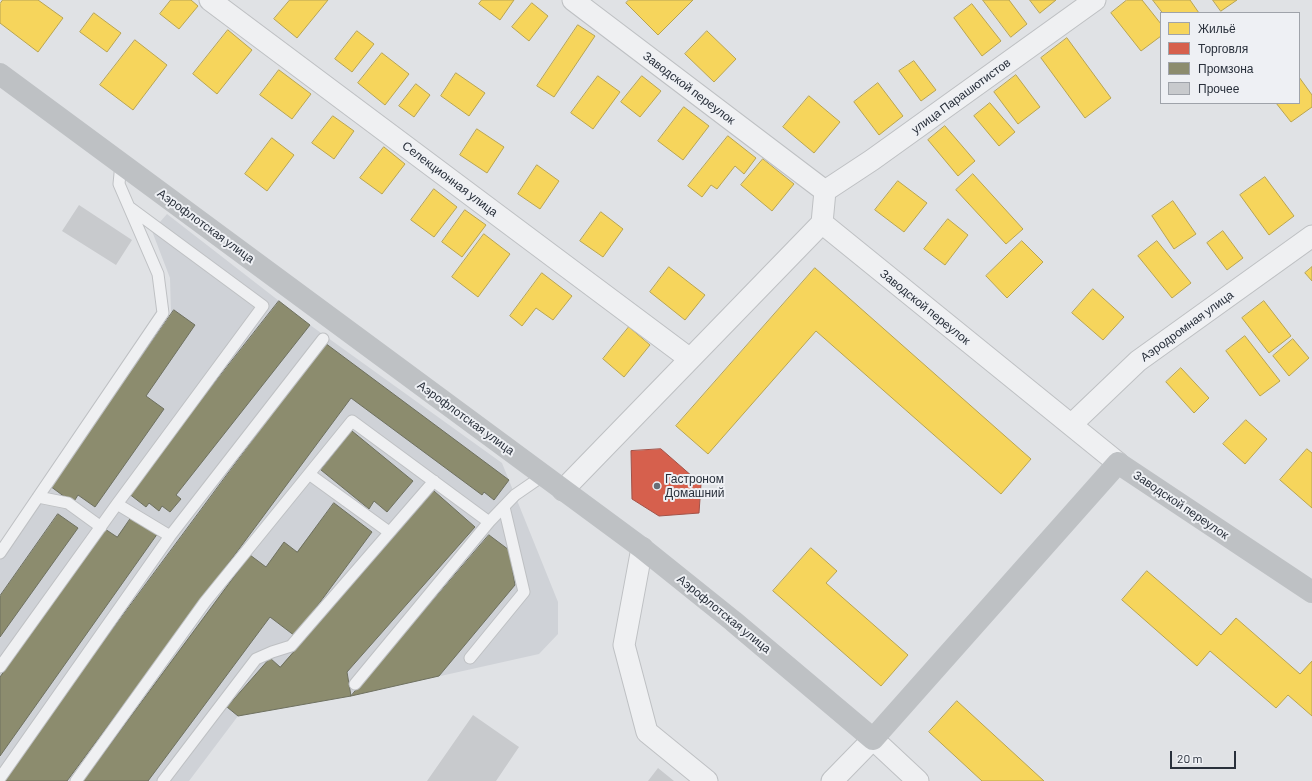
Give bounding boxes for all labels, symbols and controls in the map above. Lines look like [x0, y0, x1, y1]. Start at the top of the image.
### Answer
legend [1160, 12, 1300, 104]
text: Жильё [1198, 21, 1236, 35]
text: Торговля [1198, 41, 1248, 55]
street label: Заводской переулок [640, 49, 738, 127]
street label: улица Парашютистов [909, 55, 1013, 137]
text: Промзона [1198, 61, 1253, 75]
text: Прочее [1198, 81, 1239, 95]
street label: Селекционная улица [399, 138, 501, 220]
street label: Аэрофлотская улица [155, 186, 257, 266]
street label: Заводской переулок [877, 266, 973, 348]
street label: Аэродромная улица [1138, 287, 1236, 365]
street label: Аэрофлотская улица [415, 378, 517, 458]
street label: Заводской переулок [1131, 468, 1231, 542]
place label: Гастроном Домашний [665, 472, 725, 500]
marker: Гастроном Домашний [652, 481, 662, 491]
street label: Аэрофлотская улица [674, 572, 774, 656]
scale bar [1172, 743, 1238, 769]
text: 20 m [1177, 751, 1203, 765]

